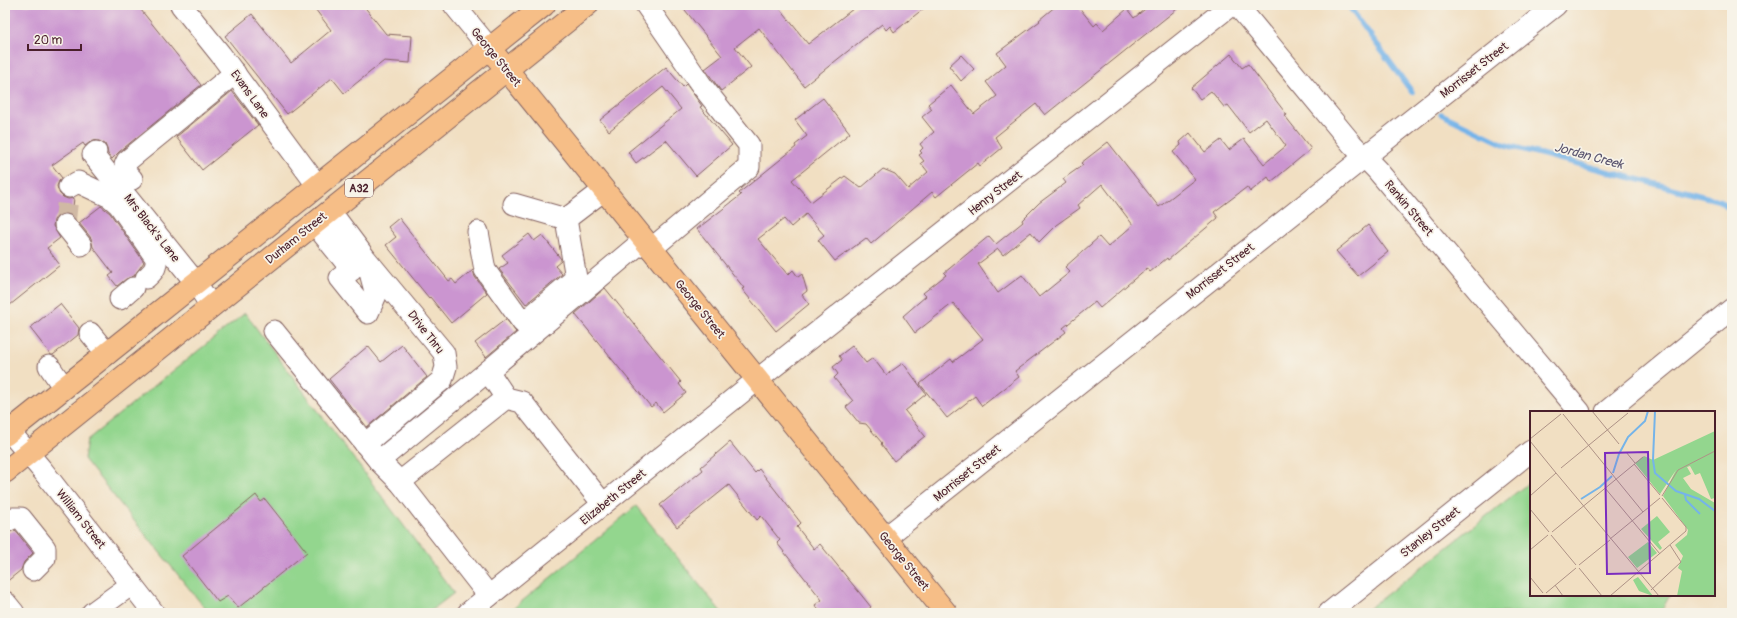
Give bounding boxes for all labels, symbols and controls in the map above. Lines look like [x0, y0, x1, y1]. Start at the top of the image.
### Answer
street label: George Street [467, 25, 524, 90]
scale bar [28, 26, 81, 52]
text: 20 m [34, 33, 63, 48]
street label: Morrisset Street [1437, 39, 1512, 102]
street label: Evans Lane [227, 67, 272, 121]
water label: Jordan Creek [1553, 139, 1626, 173]
street label: Henry Street [965, 168, 1025, 219]
street label: Rankin Street [1381, 177, 1436, 239]
road number: A32 [345, 179, 373, 197]
street label: Mrs Black's Lane [120, 191, 183, 265]
street label: Durham Street [263, 209, 330, 268]
street label: Morrisset Street [1183, 240, 1258, 303]
street label: George Street [671, 277, 728, 342]
street label: Drive Thru [404, 308, 447, 357]
inset map [1530, 411, 1715, 596]
street label: Morrisset Street [931, 442, 1004, 505]
street label: Elizabeth Street [577, 466, 649, 529]
street label: William Street [53, 486, 109, 552]
street label: Stanley Street [1397, 504, 1463, 561]
street label: George Street [875, 529, 932, 594]

